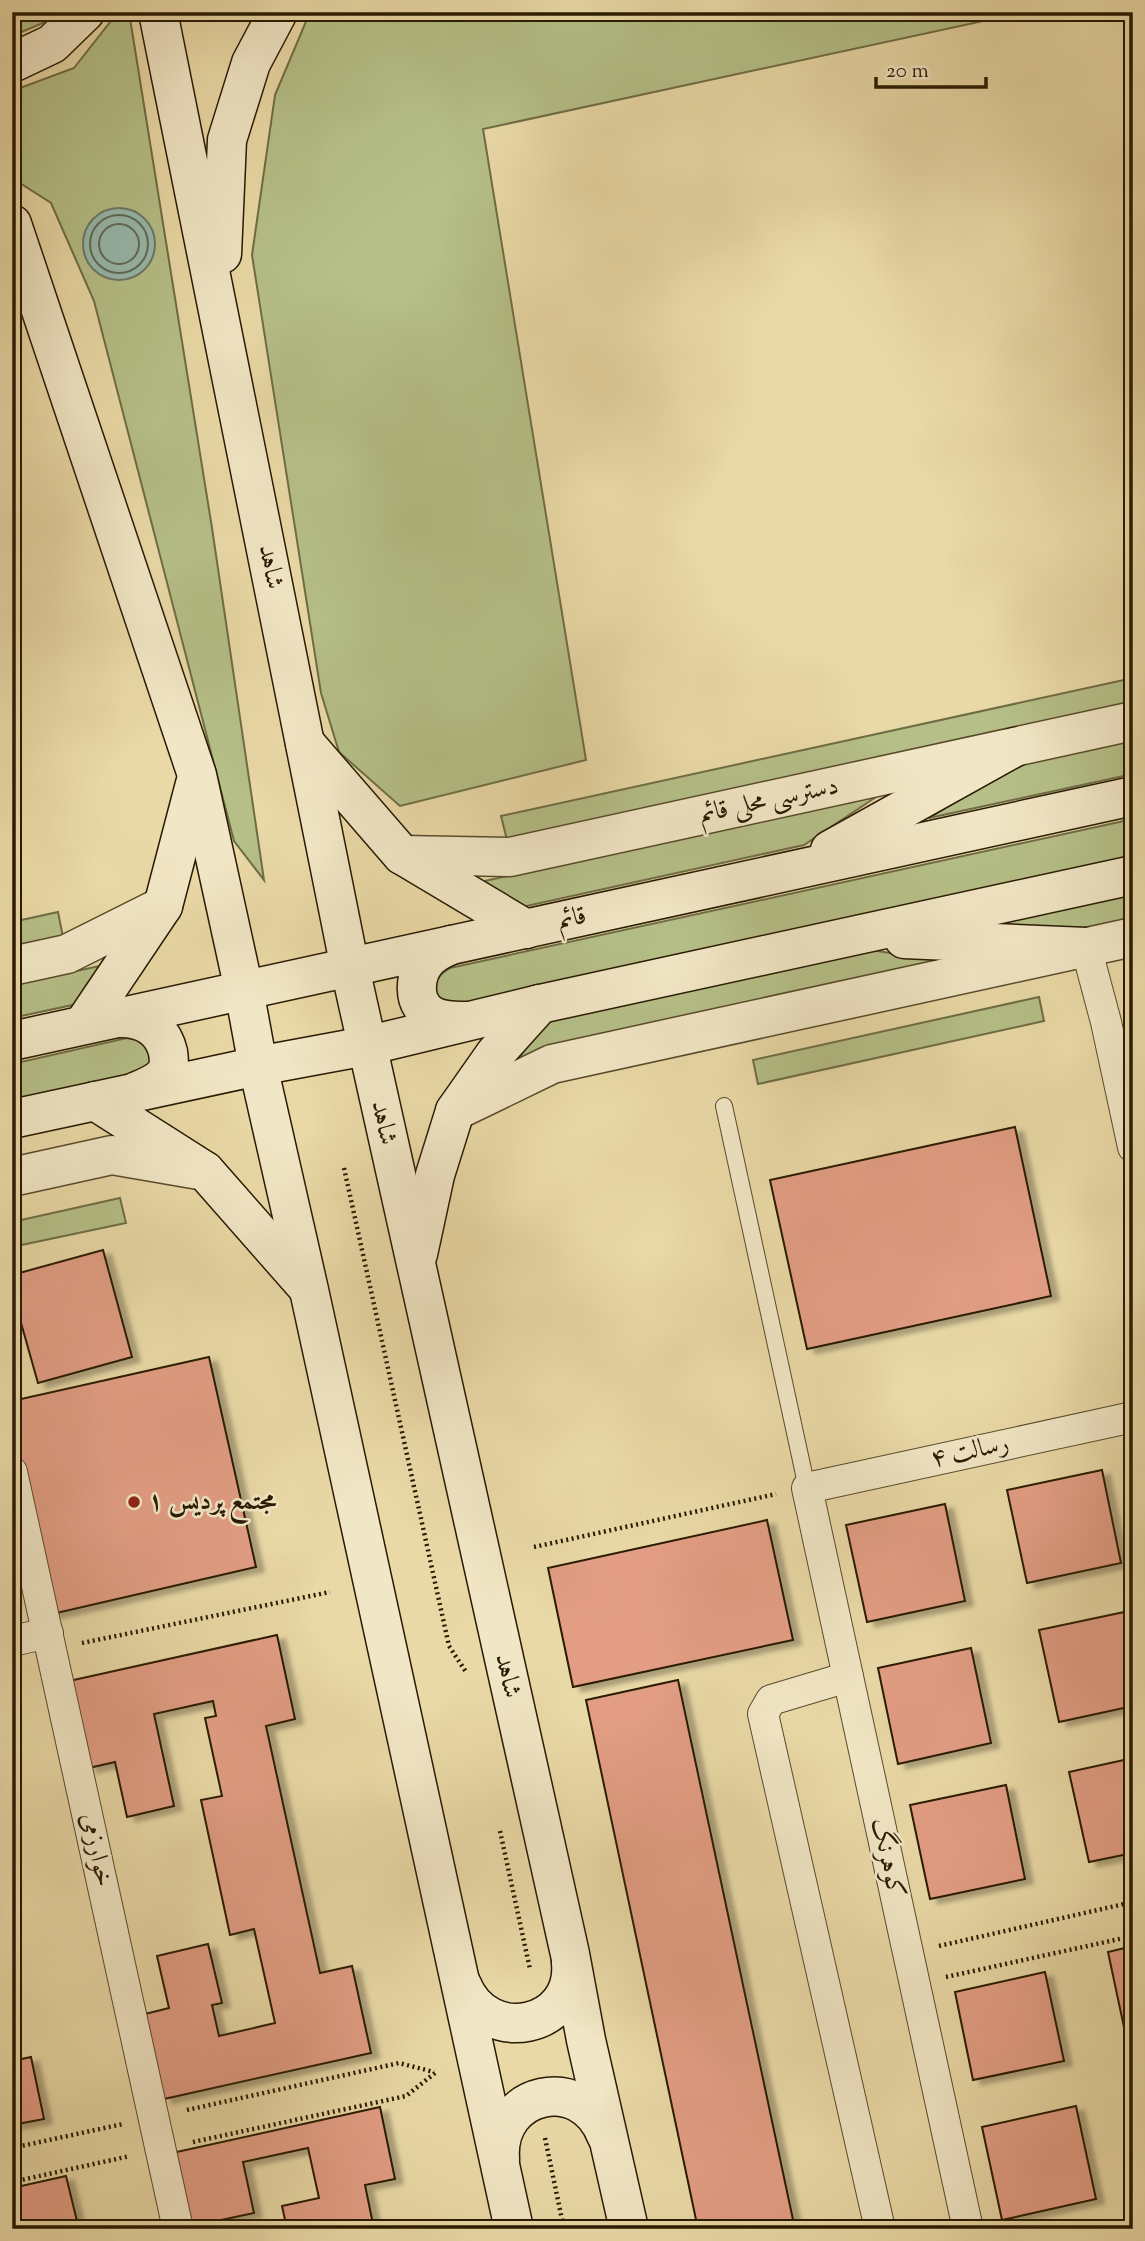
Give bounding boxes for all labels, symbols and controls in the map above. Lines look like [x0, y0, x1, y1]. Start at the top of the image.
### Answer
scale bar [876, 46, 986, 90]
text: 20 m [886, 57, 929, 87]
street label: شاهد [248, 542, 292, 592]
street label: دسترسی محلی قائم [696, 768, 843, 836]
street label: قائم [554, 898, 590, 942]
street label: شاهد [360, 1097, 406, 1149]
street label: رسالت ۴ [927, 1426, 1013, 1478]
place label: مجتمع پردیس ۱ [148, 1484, 277, 1524]
marker: مجتمع پردیس ۱ [126, 1494, 142, 1510]
street label: شاهد [484, 1650, 530, 1702]
street label: خوارزمی [70, 1810, 122, 1890]
street label: کوهرنگ [860, 1814, 914, 1902]

